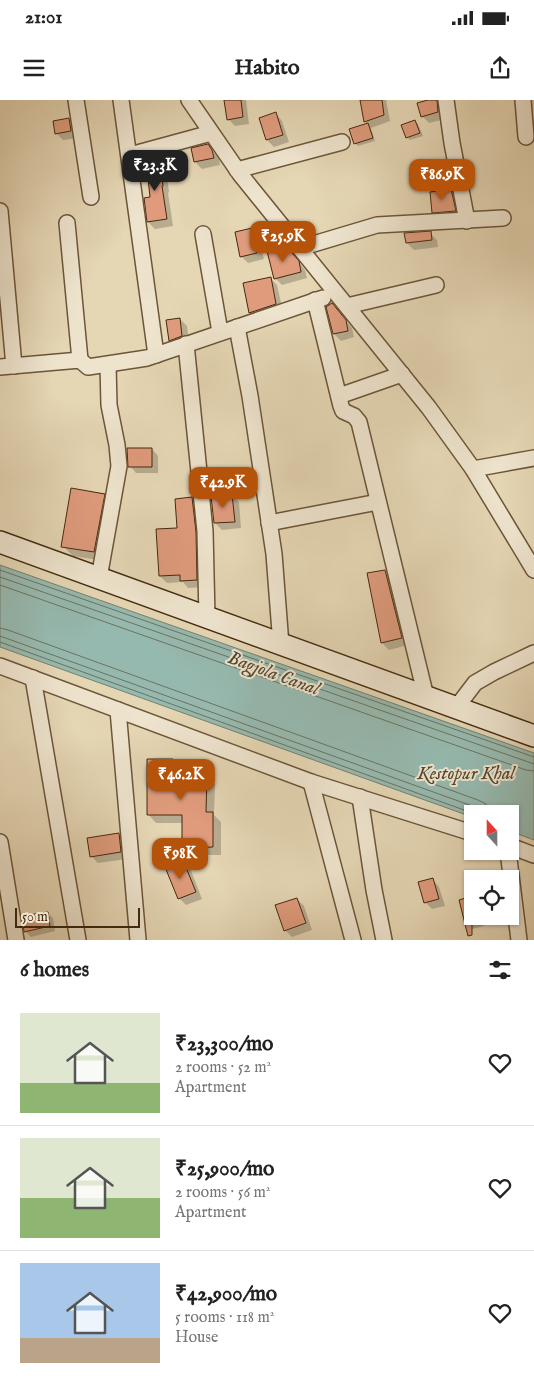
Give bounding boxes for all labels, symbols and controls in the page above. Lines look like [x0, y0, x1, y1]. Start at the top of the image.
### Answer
text: 21:01 [25, 6, 62, 30]
icon: menu [20, 54, 48, 82]
text: Habito [234, 54, 300, 82]
icon: share [486, 54, 514, 82]
pin: ₹23.3K [114, 149, 196, 192]
text: ₹23.3K [133, 156, 177, 176]
pin: ₹86.9K [401, 158, 483, 201]
text: ₹86.9K [420, 165, 464, 185]
pin: ₹25.9K [242, 220, 324, 263]
text: ₹25.9K [261, 227, 305, 247]
pin: ₹42.9K [182, 466, 264, 509]
text: ₹42.9K [200, 473, 246, 493]
water label: Bagjola Canal [224, 646, 324, 702]
pin: ₹46.2K [140, 758, 222, 801]
water label: Kestopur Khal [416, 762, 516, 786]
text: ₹46.2K [158, 765, 204, 785]
north arrow [464, 805, 519, 860]
map controls [464, 805, 519, 925]
pin: ₹98K [150, 838, 210, 880]
text: ₹98K [163, 844, 197, 864]
button: locate [464, 870, 519, 925]
scale bar [15, 905, 140, 928]
text: 50 m [22, 908, 48, 926]
icon: filters [486, 956, 514, 984]
text: 6 homes [20, 957, 89, 984]
text: ₹23,300/mo [175, 1031, 273, 1058]
icon: home [60, 1033, 120, 1093]
icon: heart [486, 1049, 514, 1077]
text: 2 rooms · 52 m² [175, 1058, 271, 1078]
text: Apartment [175, 1078, 246, 1098]
text: ₹25,900/mo [175, 1156, 274, 1183]
icon: home [60, 1158, 120, 1218]
icon: heart [486, 1174, 514, 1202]
text: 2 rooms · 56 m² [175, 1183, 270, 1203]
text: Apartment [175, 1203, 246, 1223]
text: ₹42,900/mo [175, 1281, 277, 1308]
icon: home [60, 1283, 120, 1343]
icon: heart [486, 1299, 514, 1327]
text: 5 rooms · 118 m² [175, 1308, 274, 1328]
text: House [175, 1328, 218, 1348]

